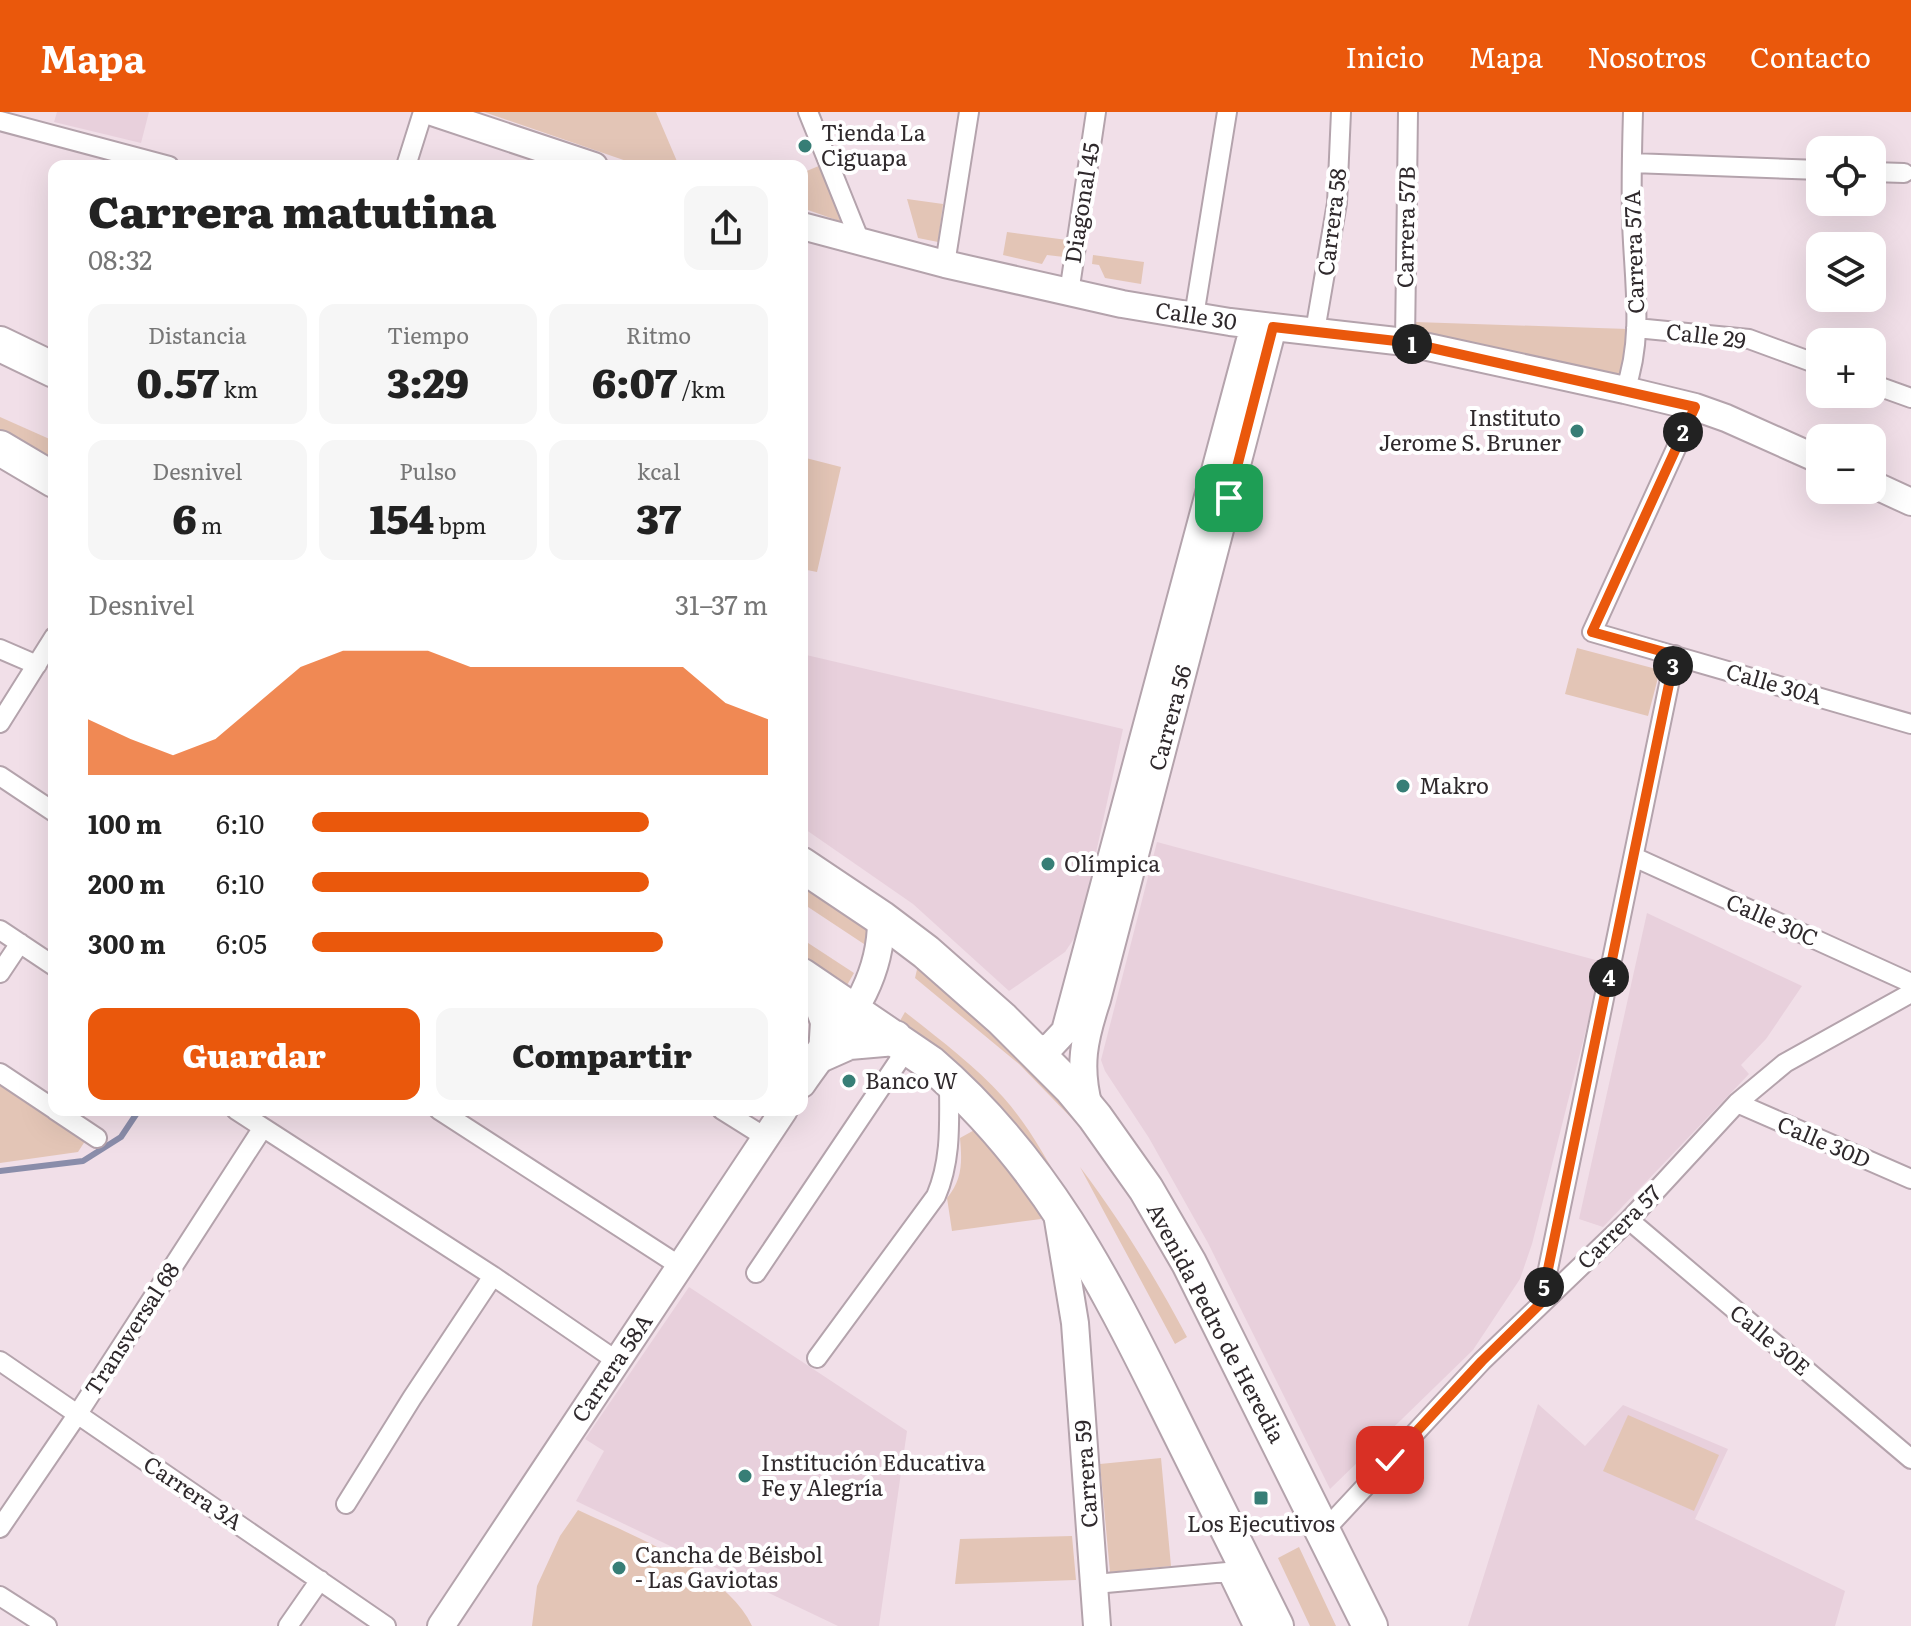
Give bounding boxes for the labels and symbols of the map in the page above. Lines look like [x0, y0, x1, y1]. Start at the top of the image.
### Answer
place label: Tienda La Ciguapa [821, 115, 926, 173]
marker: Tienda La Ciguapa [796, 137, 814, 155]
street label: Diagonal 45 [1055, 140, 1106, 266]
street label: Carrera 58 [1308, 166, 1354, 278]
street label: Carrera 57B [1387, 166, 1422, 288]
street label: Carrera 57A [1614, 190, 1651, 314]
street label: Calle 30 [1153, 292, 1239, 337]
street label: Calle 29 [1664, 313, 1748, 356]
pin: 1 [1392, 324, 1432, 364]
place label: Instituto Jerome S. Bruner [1379, 400, 1562, 458]
pin: 2 [1663, 412, 1703, 452]
marker: Instituto Jerome S. Bruner [1568, 422, 1586, 440]
pin [1195, 464, 1263, 532]
pin: 3 [1653, 646, 1693, 686]
street label: Calle 30A [1723, 653, 1826, 712]
street label: Carrera 56 [1139, 661, 1199, 774]
place label: Makro [1419, 768, 1489, 801]
marker: Makro [1394, 777, 1412, 795]
place label: Olímpica [1064, 846, 1160, 879]
marker: Olímpica [1039, 855, 1057, 873]
street label: Calle 30C [1721, 884, 1824, 954]
pin: 4 [1589, 957, 1629, 997]
place label: Banco W [865, 1063, 958, 1096]
marker: Banco W [840, 1072, 858, 1090]
street label: Calle 30D [1773, 1106, 1877, 1175]
street label: Carrera 57 [1568, 1176, 1668, 1276]
street label: Avenida Pedro de Heredia [1140, 1196, 1295, 1448]
street label: Transversal 68 [75, 1255, 186, 1401]
pin: 5 [1524, 1267, 1564, 1307]
street label: Calle 30E [1724, 1295, 1818, 1382]
street label: Carrera 58A [562, 1306, 659, 1428]
street label: Carrera 59 [1064, 1419, 1105, 1529]
pin [1356, 1426, 1424, 1494]
place label: Institución Educativa Fe y Alegría [761, 1445, 986, 1503]
street label: Carrera 3A [138, 1446, 250, 1537]
marker: Institución Educativa Fe y Alegría [736, 1467, 754, 1485]
marker: Los Ejecutivos [1252, 1489, 1270, 1507]
place label: Los Ejecutivos [1187, 1506, 1335, 1539]
place label: Cancha de Béisbol - Las Gaviotas [635, 1537, 823, 1595]
marker: Cancha de Béisbol - Las Gaviotas [610, 1559, 628, 1577]

